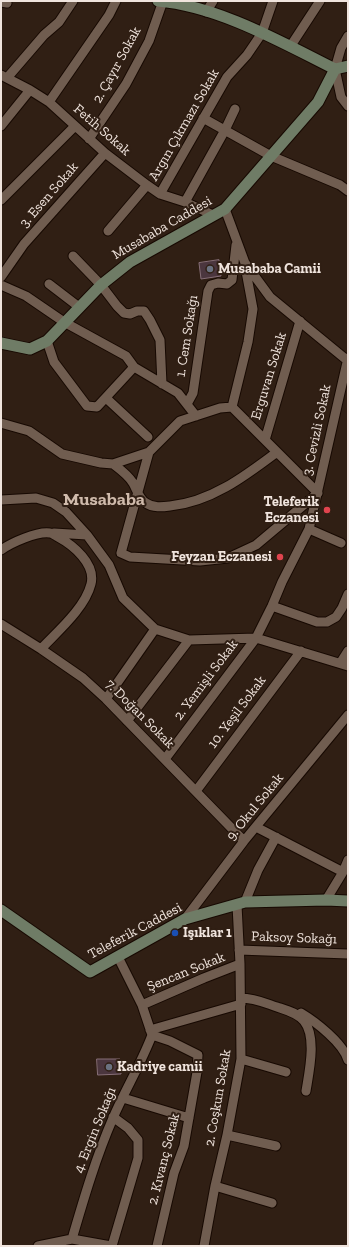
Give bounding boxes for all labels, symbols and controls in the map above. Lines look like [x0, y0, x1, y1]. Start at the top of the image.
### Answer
street label: 2. Çayır Sokak [89, 24, 145, 106]
street label: Argın Çıkmazı Sokak [145, 66, 223, 184]
street label: Fetih Sokak [70, 101, 134, 159]
street label: 3. Esen Sokak [16, 159, 82, 231]
street label: Musababa Caddesi [109, 193, 215, 263]
place label: Musababa Camii [218, 261, 321, 277]
marker: Musababa Camii [205, 264, 215, 274]
street label: 1. Cem Sokağı [172, 294, 202, 378]
street label: Erguvan Sokak [248, 330, 290, 422]
street label: 3. Cevizli Sokak [299, 383, 335, 477]
district label: Musababa [63, 489, 145, 511]
place label: Teleferik Eczanesi [263, 494, 319, 526]
marker: Teleferik Eczanesi [322, 505, 332, 515]
place label: Feyzan Eczanesi [171, 549, 272, 565]
marker: Feyzan Eczanesi [275, 552, 285, 562]
street label: 2. Yemişli Sokak [170, 636, 242, 724]
street label: 10. Yeşil Sokak [204, 672, 270, 752]
street label: 7. Doğan Sokak [102, 676, 178, 752]
street label: 9. Okul Sokak [223, 770, 287, 844]
street label: Teleferik Caddesi [85, 899, 185, 963]
place label: Işıklar 1 [183, 925, 232, 941]
marker: Işıklar 1 [170, 928, 180, 938]
street label: Paksoy Sokağı [251, 928, 337, 948]
street label: Şencan Sokak [145, 949, 227, 995]
street label: 2. Coşkun Sokak [201, 1048, 235, 1148]
place label: Kadriye camii [117, 1059, 203, 1075]
marker: Kadriye camii [104, 1062, 114, 1072]
street label: 4. Ergin Sokağı [70, 1085, 120, 1175]
street label: 2. Kıvanç Sokak [145, 1112, 183, 1206]

